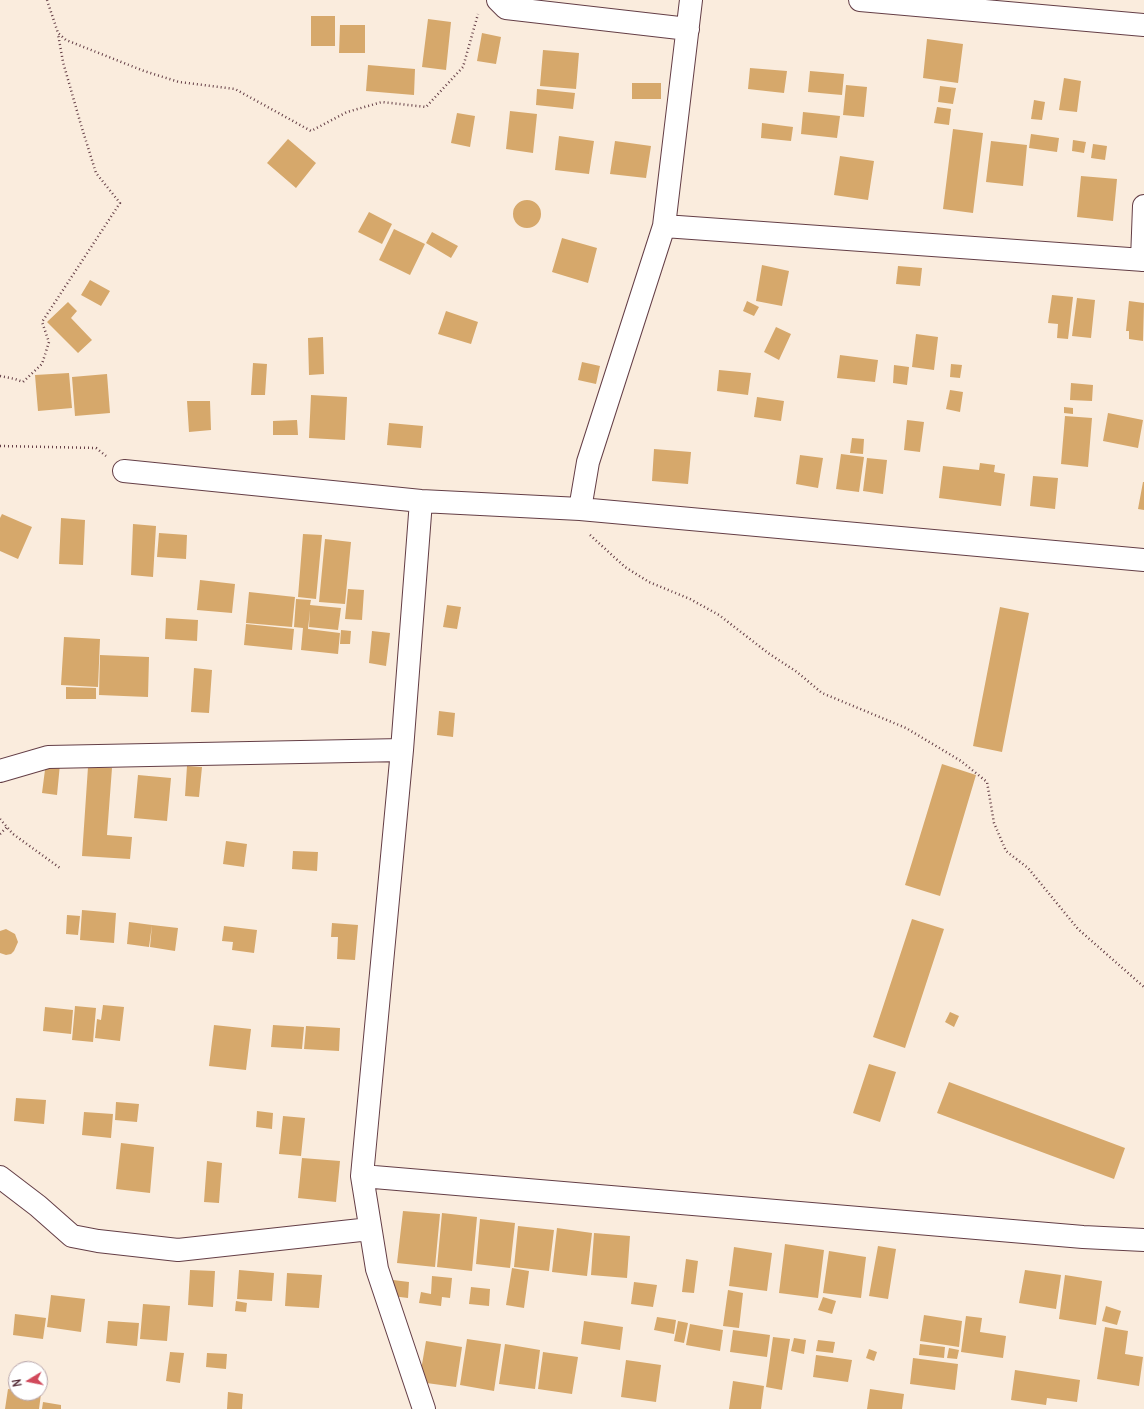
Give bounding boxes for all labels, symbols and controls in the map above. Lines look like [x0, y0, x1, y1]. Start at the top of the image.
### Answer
north arrow [8, 1361, 48, 1401]
text: N [10, 1378, 25, 1388]

